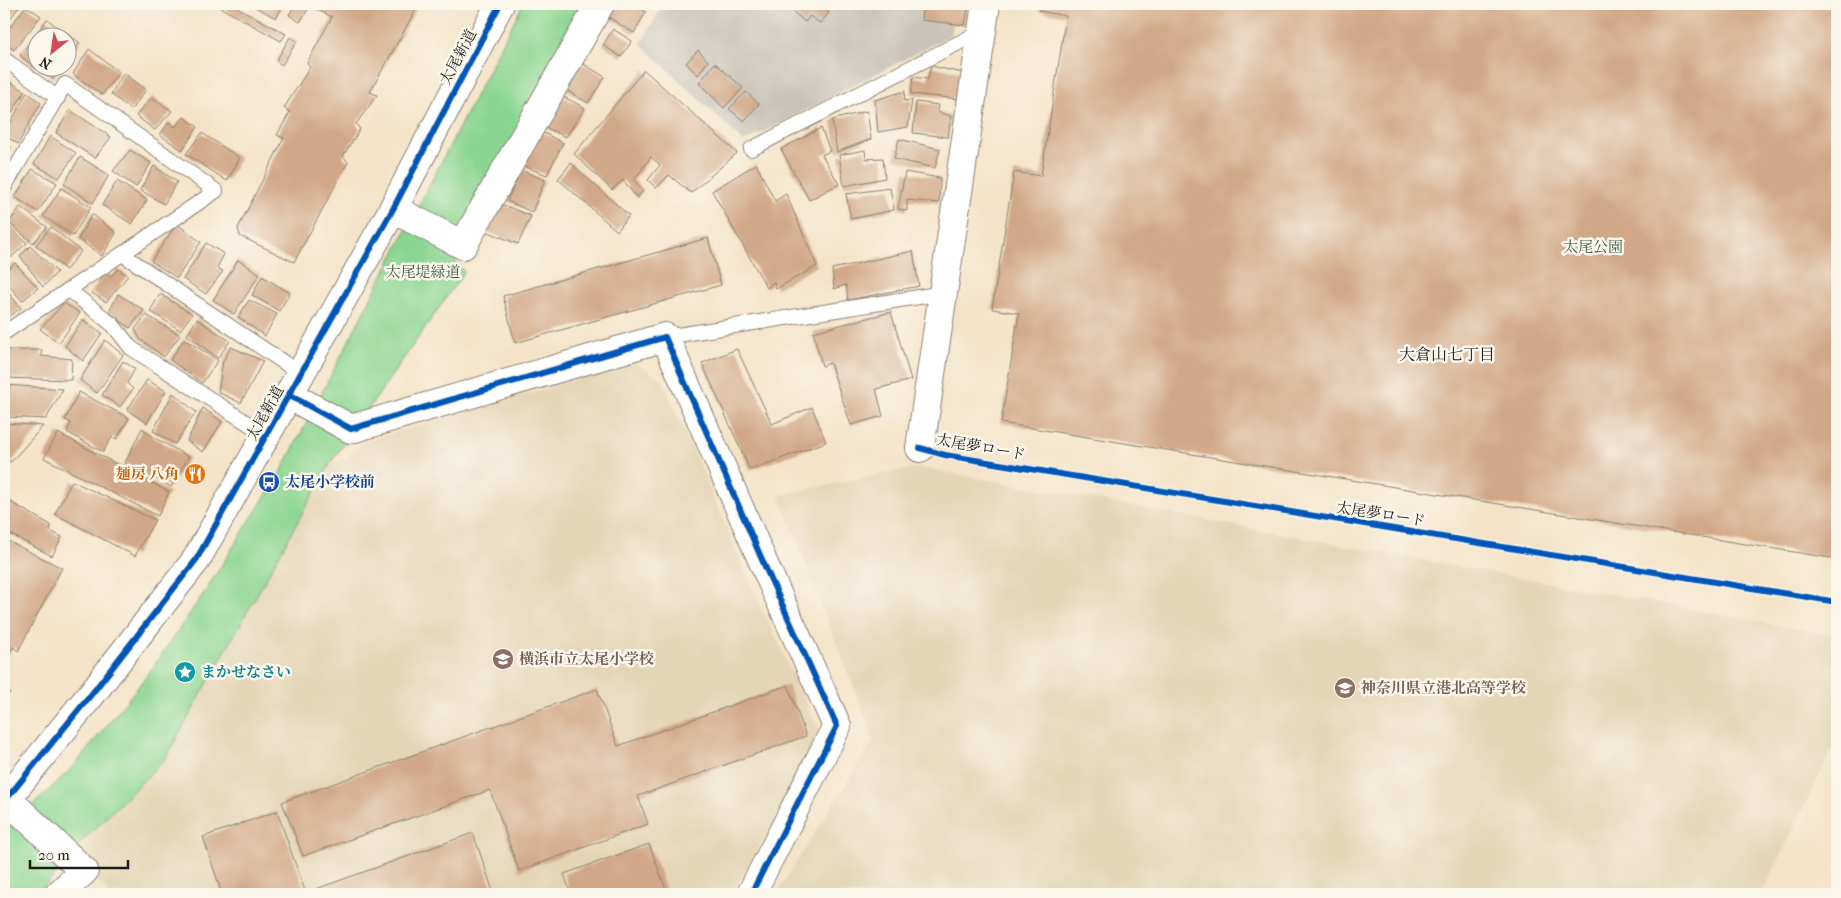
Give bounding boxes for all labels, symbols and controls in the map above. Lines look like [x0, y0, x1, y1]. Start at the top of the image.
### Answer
street label: 太尾新道 [436, 26, 480, 88]
north arrow [28, 28, 78, 78]
text: N [37, 53, 55, 73]
park label: 太尾公園 [1563, 238, 1623, 256]
park label: 太尾堤緑道 [385, 263, 461, 281]
district label: 大倉山七丁目 [1399, 345, 1495, 364]
street label: 太尾新道 [243, 382, 287, 444]
street label: 太尾夢ロード [935, 430, 1027, 464]
restaurant icon: 麺房 八角 [183, 462, 207, 486]
place label: 麺房 八角 [116, 465, 179, 483]
bus stop icon: 太尾小学校前 [257, 470, 281, 494]
place label: 太尾小学校前 [285, 473, 375, 491]
street label: 太尾夢ロード [1335, 498, 1427, 530]
school or university icon: 横浜市立太尾小学校 [491, 647, 515, 671]
place label: 横浜市立太尾小学校 [519, 650, 654, 668]
place icon: まかせなさい [173, 660, 197, 684]
place label: まかせなさい [201, 663, 291, 681]
school or university icon: 神奈川県立港北高等学校 [1333, 676, 1357, 700]
place label: 神奈川県立港北高等学校 [1361, 679, 1526, 697]
scale bar [30, 838, 128, 870]
text: 20 m [38, 846, 70, 864]

